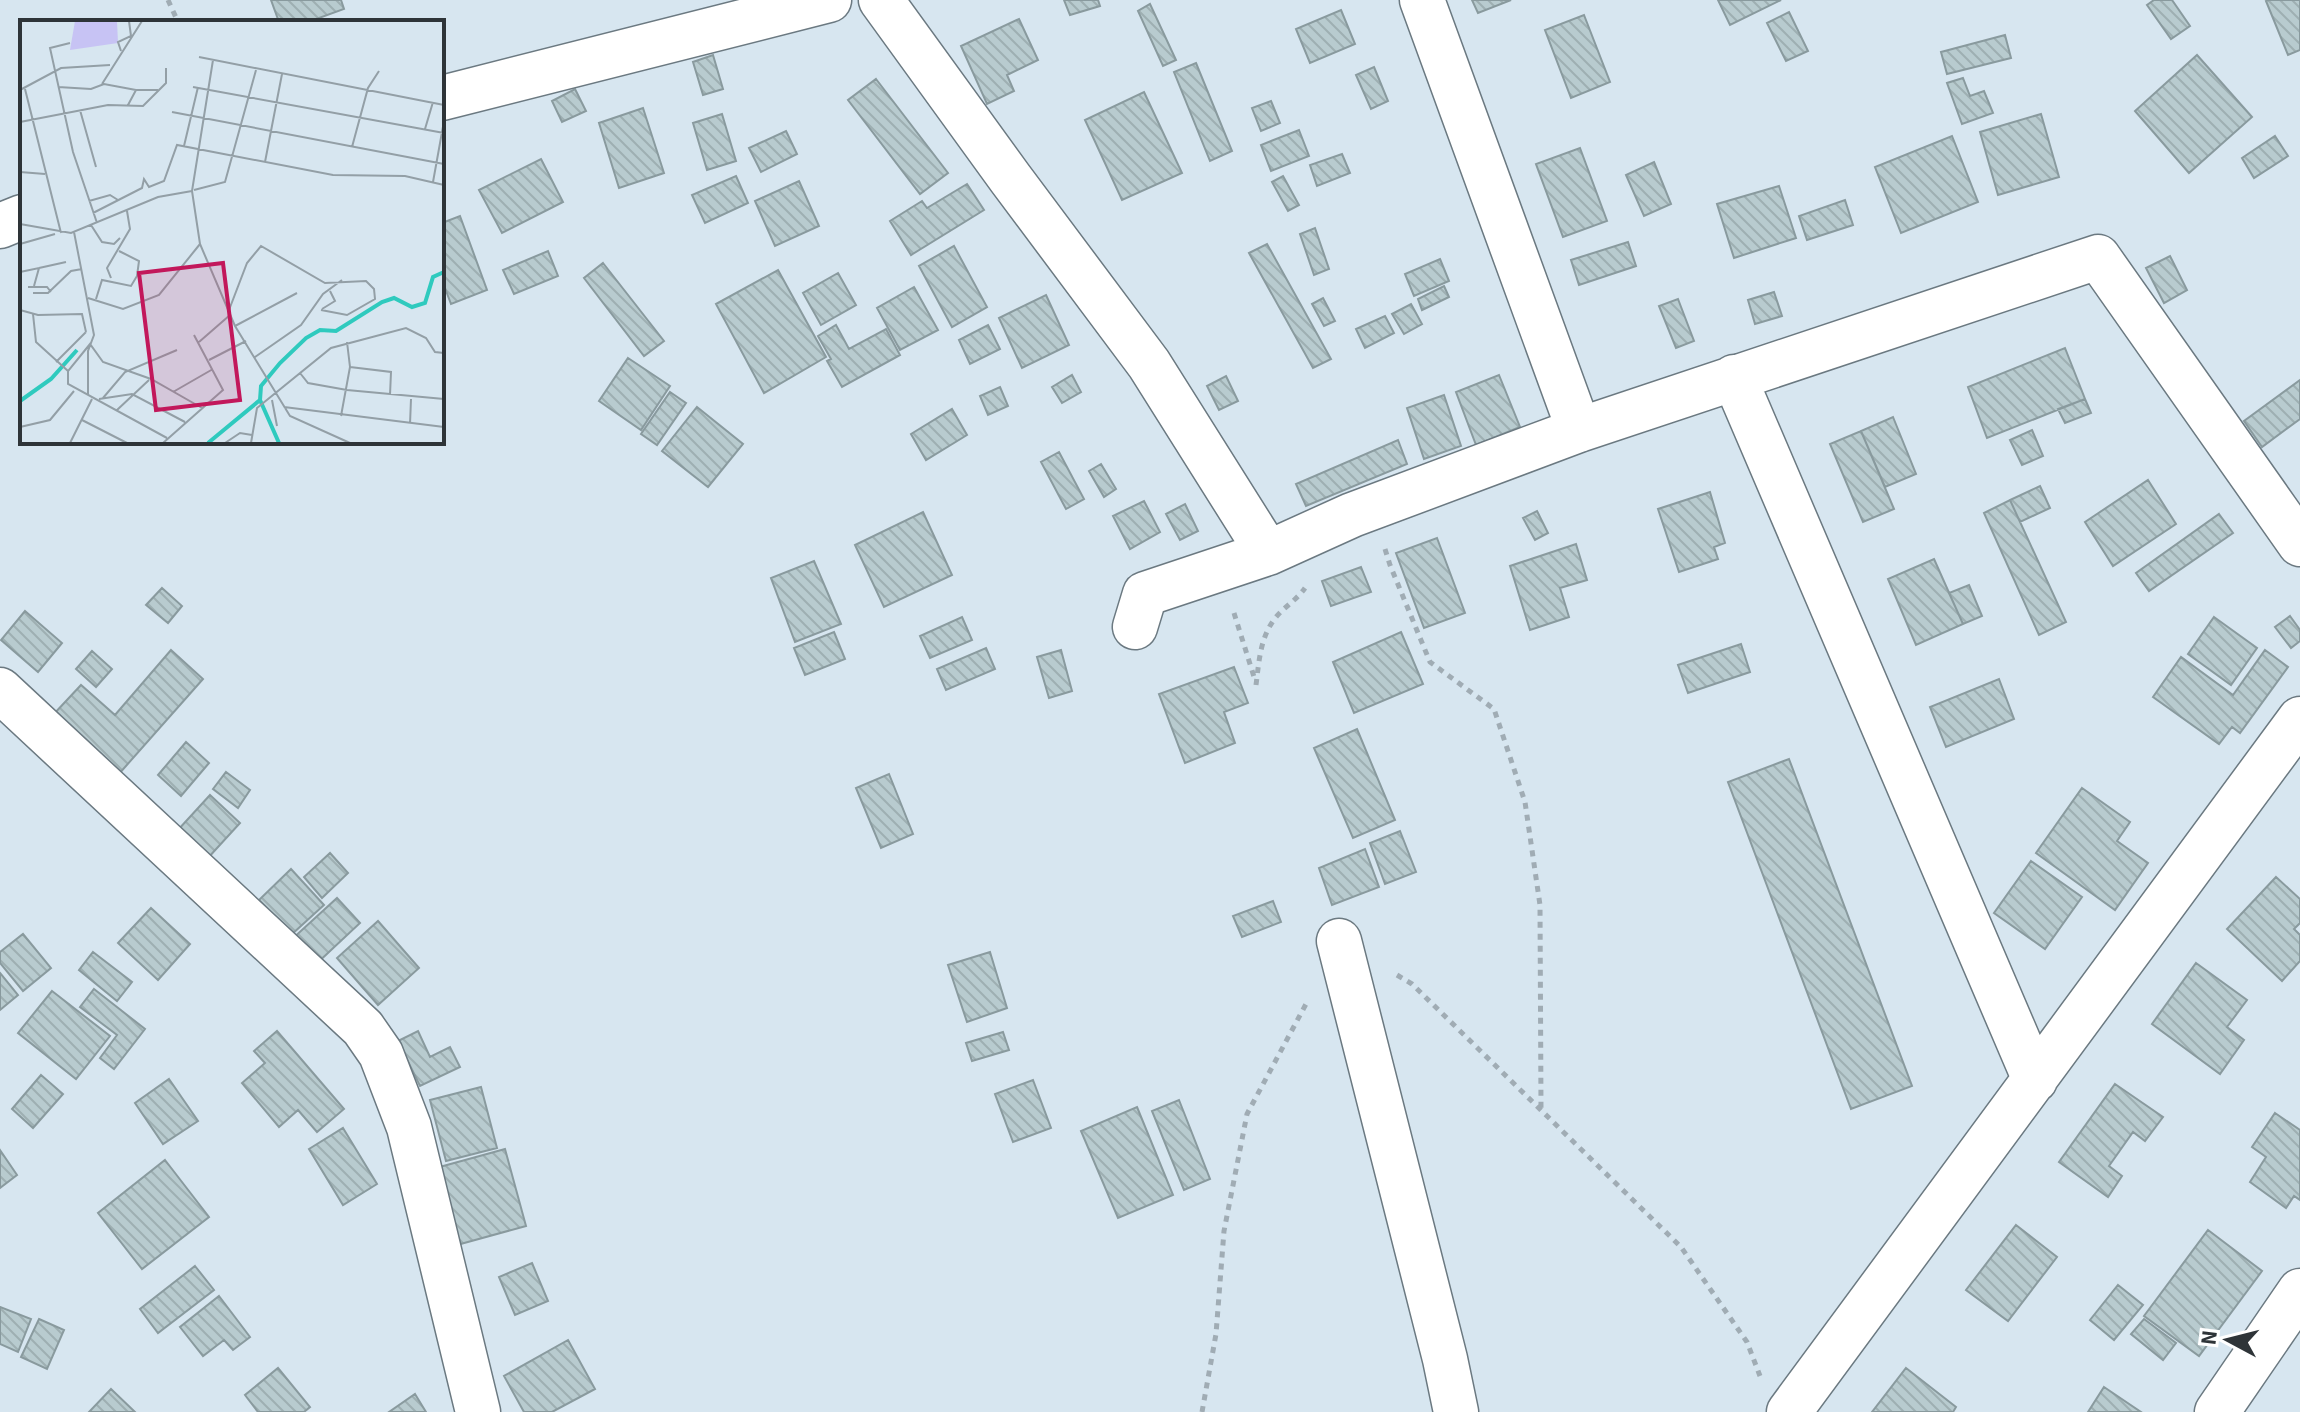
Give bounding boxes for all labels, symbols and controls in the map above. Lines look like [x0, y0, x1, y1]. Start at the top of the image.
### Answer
inset map [20, 20, 444, 444]
north arrow [2188, 1300, 2268, 1380]
text: N [2192, 1328, 2226, 1347]

